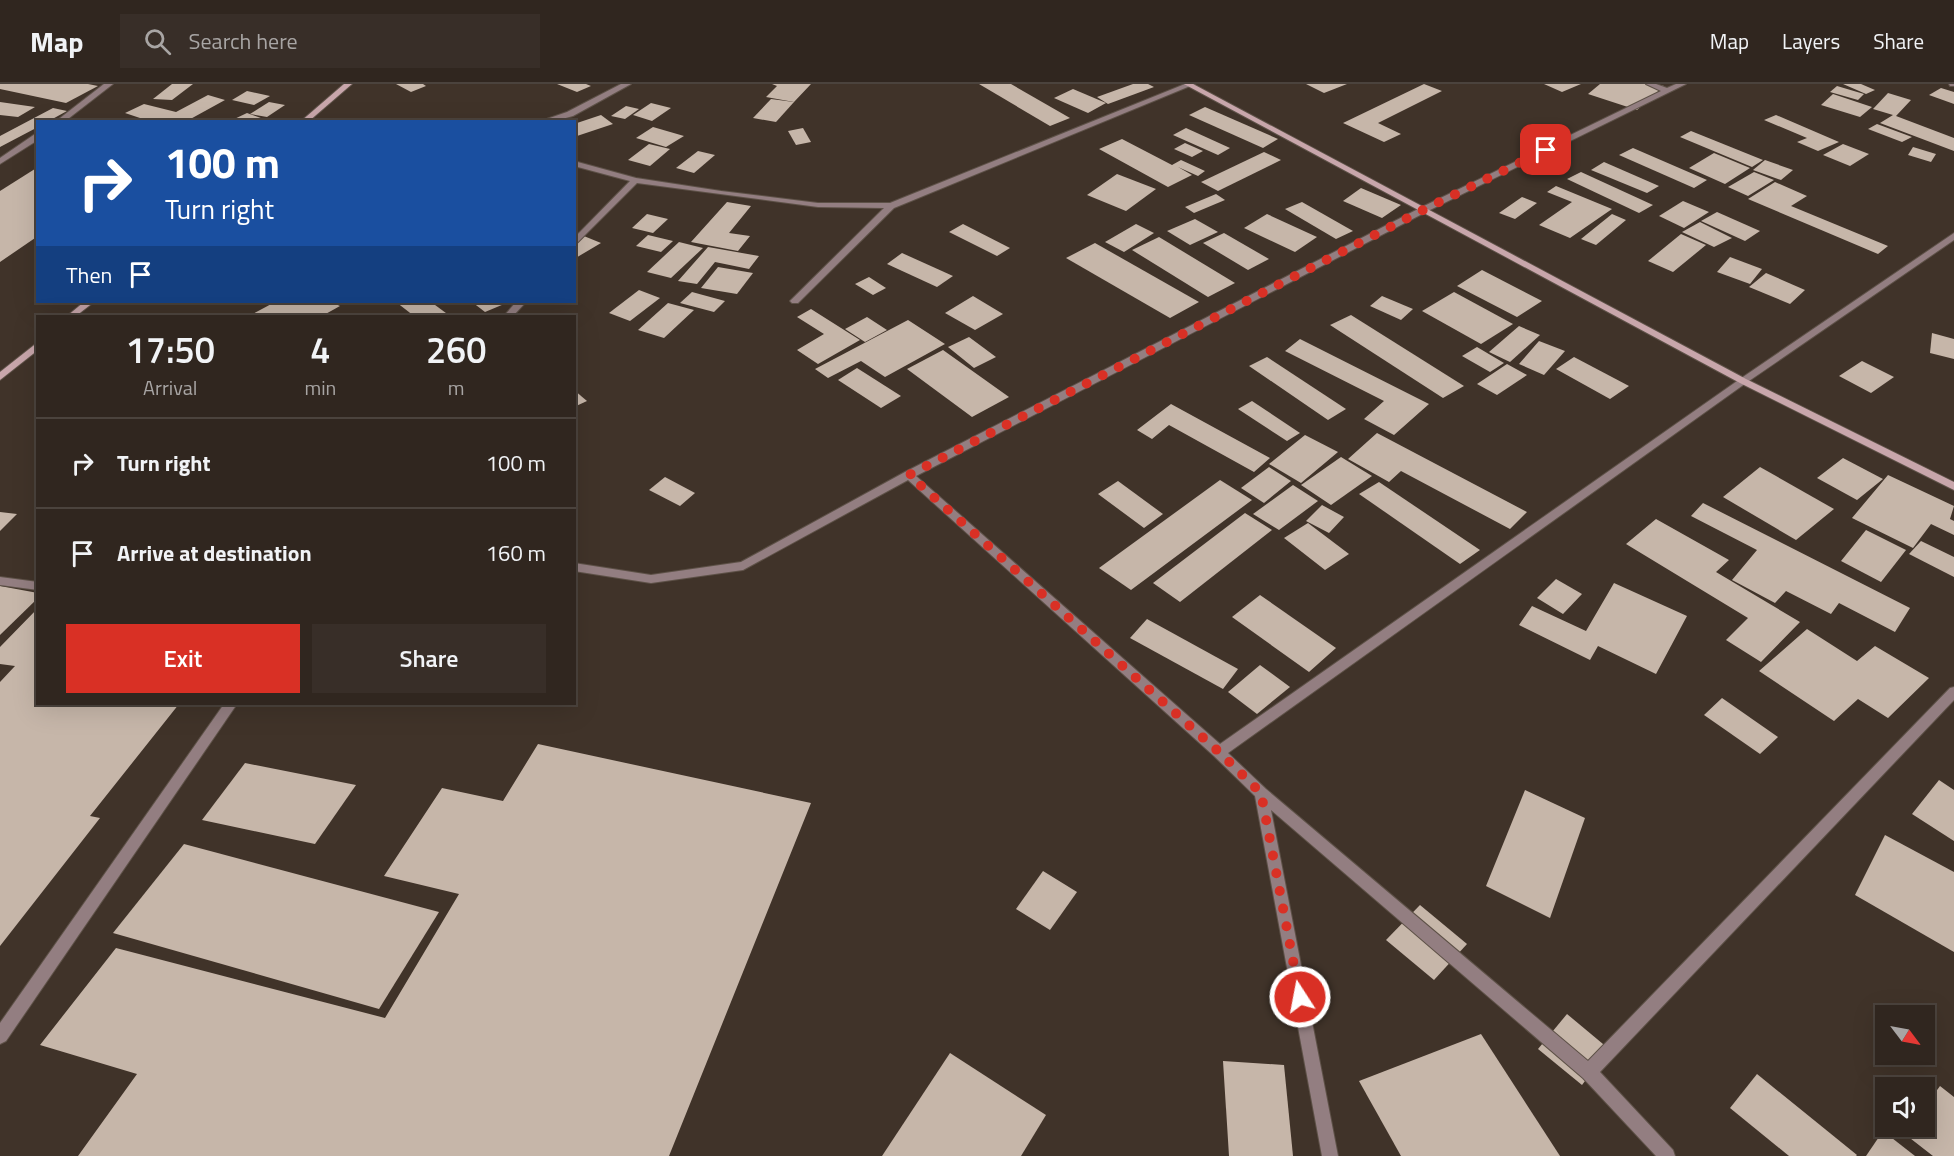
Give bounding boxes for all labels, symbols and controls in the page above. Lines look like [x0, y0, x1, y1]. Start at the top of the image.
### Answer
search box [120, 14, 540, 68]
text: Map [30, 20, 84, 63]
text: Search here [189, 24, 298, 58]
icon: search [141, 25, 174, 58]
text: Map [1710, 25, 1749, 57]
text: Layers [1782, 25, 1840, 57]
text: Share [1873, 25, 1924, 57]
pin [1520, 124, 1571, 175]
text: 100 m [165, 130, 280, 194]
icon: arrive [1529, 133, 1562, 166]
icon: right [66, 144, 144, 222]
text: Turn right [165, 188, 274, 229]
text: Then [66, 258, 112, 292]
icon: arrive [124, 258, 157, 291]
text: 17:50 [126, 322, 215, 377]
text: 4 [310, 322, 330, 377]
text: 260 [426, 322, 486, 377]
text: Arrival [143, 372, 197, 403]
text: min [304, 372, 336, 403]
text: m [448, 372, 464, 403]
text: Turn right [117, 446, 211, 480]
text: 100 m [486, 446, 546, 480]
icon: right [66, 447, 99, 480]
text: Arrive at destination [117, 536, 312, 570]
text: 160 m [486, 536, 546, 570]
icon: arrive [66, 537, 99, 570]
button: Exit [66, 624, 300, 693]
button: Share [312, 624, 546, 693]
position arrow [1268, 965, 1332, 1029]
north arrow [1875, 1005, 1935, 1065]
map controls [1875, 1005, 1935, 1137]
button: sound [1875, 1077, 1935, 1137]

